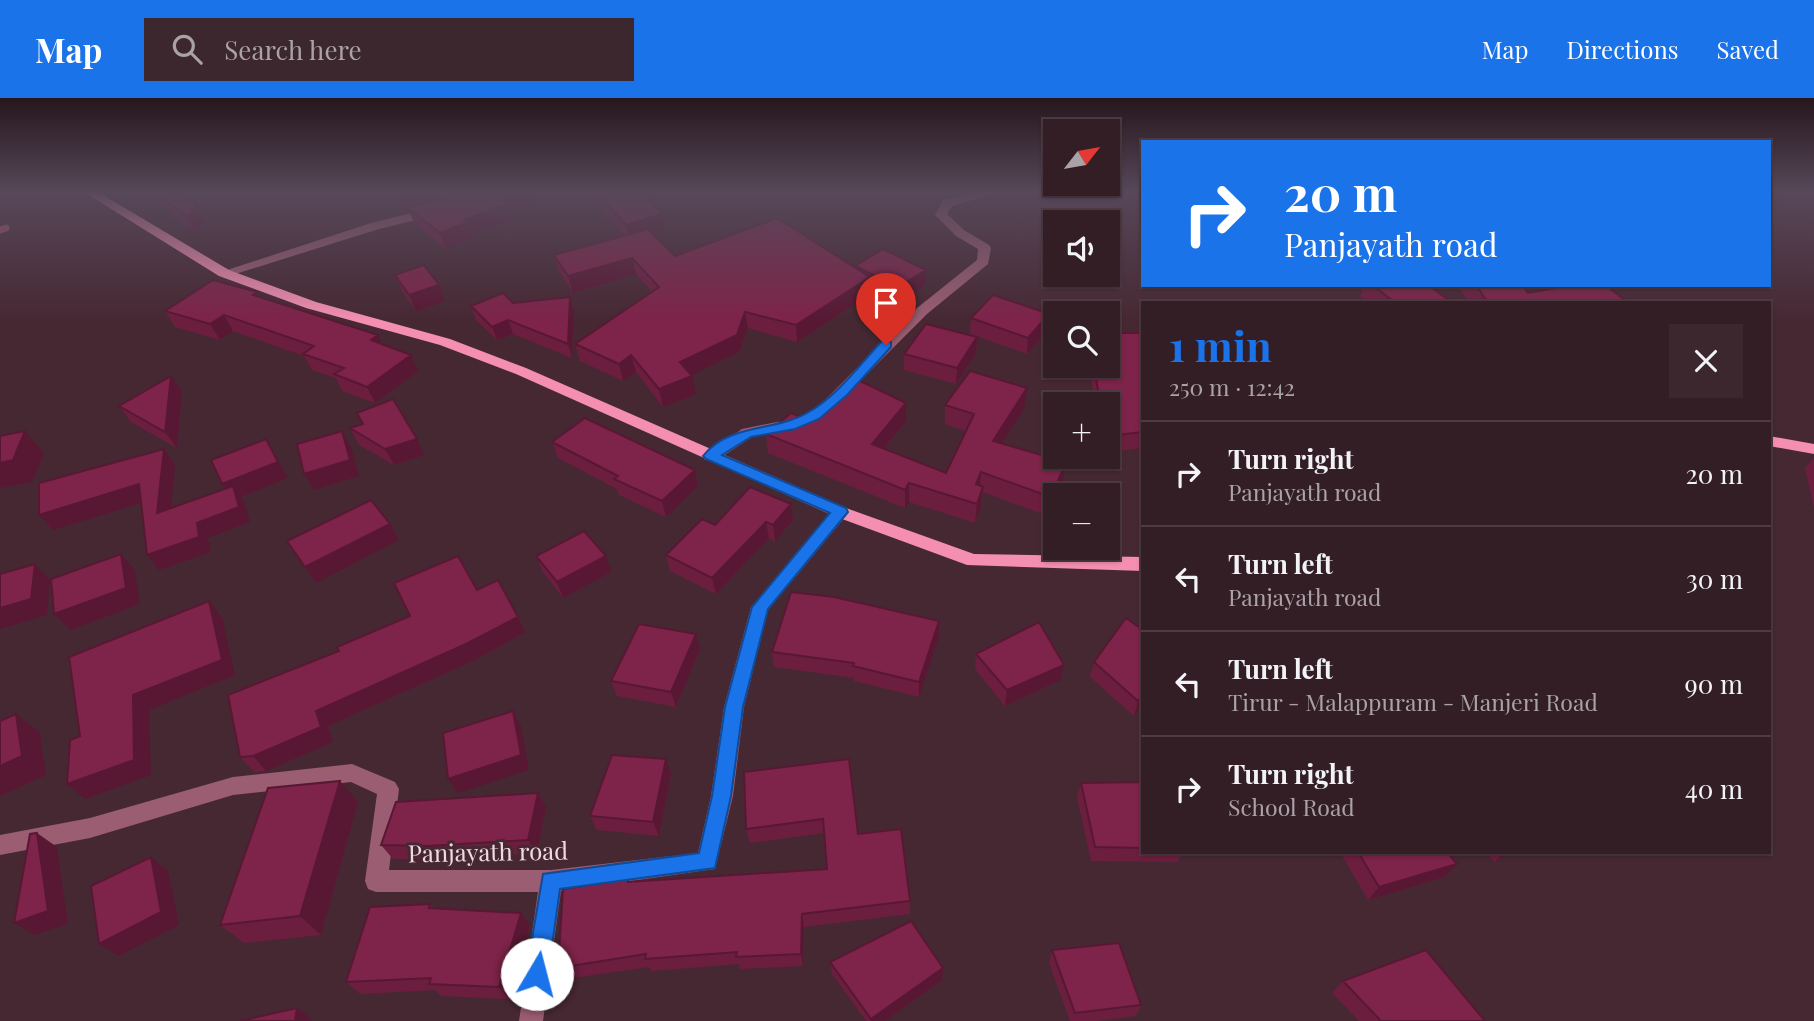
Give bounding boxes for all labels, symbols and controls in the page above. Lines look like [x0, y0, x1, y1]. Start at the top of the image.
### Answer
search box [144, 18, 634, 81]
text: Map [35, 27, 102, 71]
icon: search [168, 30, 206, 68]
text: Search here [224, 32, 362, 67]
text: Map [1482, 33, 1528, 65]
text: Directions [1566, 33, 1679, 65]
text: Saved [1717, 33, 1779, 65]
north arrow [1043, 119, 1120, 196]
map controls [1043, 119, 1120, 560]
text: 20 m [1284, 159, 1397, 224]
icon: right [1169, 168, 1260, 259]
button: sound [1043, 210, 1120, 287]
text: Panjayath road [1284, 222, 1497, 265]
pin [856, 273, 916, 345]
icon: arrive [867, 284, 905, 322]
button: search [1043, 301, 1120, 378]
text: 1 min [1169, 317, 1272, 373]
button: close [1669, 324, 1743, 398]
text: 250 m · 12:42 [1169, 371, 1295, 402]
button: + [1043, 392, 1120, 469]
text: Turn right [1228, 441, 1354, 476]
icon: right [1169, 455, 1207, 493]
text: 20 m [1685, 456, 1743, 491]
text: Panjayath road [1228, 476, 1381, 507]
button: − [1043, 483, 1120, 560]
text: Turn left [1228, 546, 1333, 581]
icon: left [1169, 560, 1207, 598]
text: 30 m [1686, 561, 1743, 596]
text: Panjayath road [1228, 581, 1381, 612]
text: Turn left [1228, 651, 1333, 686]
icon: left [1169, 665, 1207, 703]
text: 90 m [1685, 666, 1743, 701]
text: Tirur - Malappuram - Manjeri Road [1228, 686, 1598, 717]
text: Turn right [1228, 756, 1354, 791]
icon: right [1169, 770, 1207, 808]
text: 40 m [1685, 771, 1743, 806]
text: School Road [1228, 791, 1355, 822]
street label: Panjayath road [408, 834, 568, 868]
position arrow [500, 937, 574, 1011]

